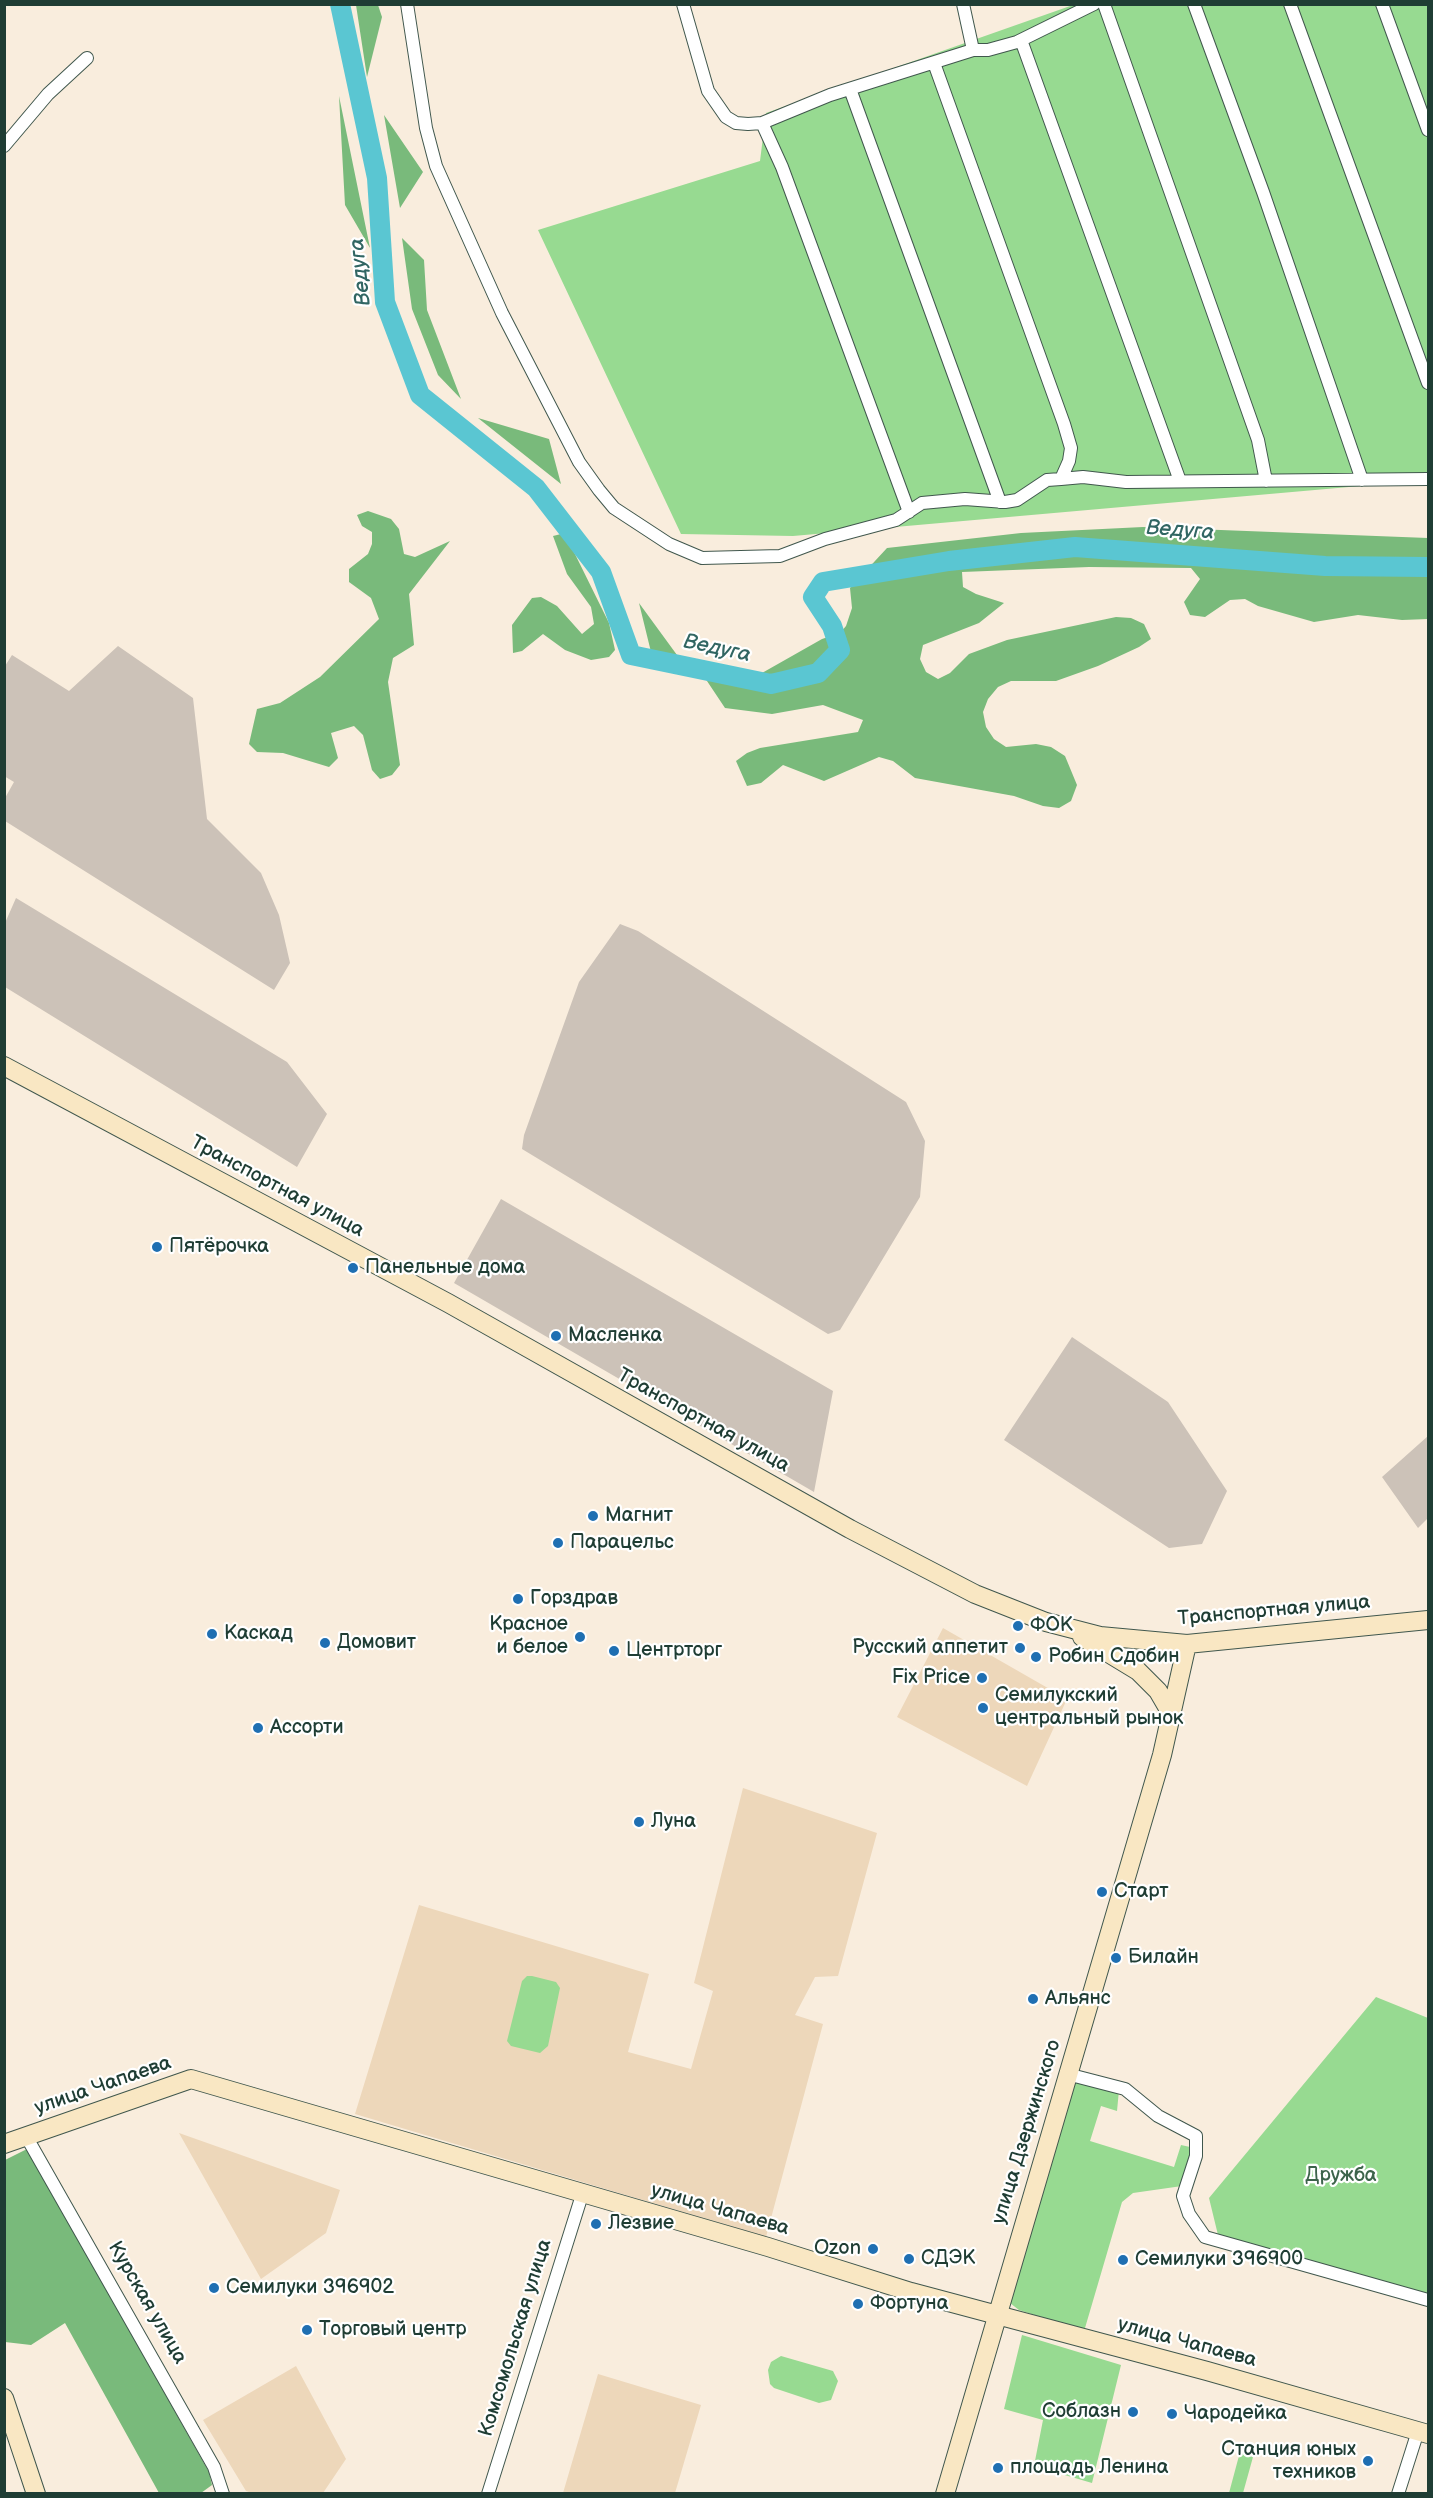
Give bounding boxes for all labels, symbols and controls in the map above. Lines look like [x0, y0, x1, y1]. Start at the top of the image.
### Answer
water label: Ведуга [345, 237, 377, 307]
water label: Ведуга [1145, 516, 1215, 546]
water label: Ведуга [681, 630, 753, 668]
street label: Транспортная улица [186, 1131, 368, 1243]
place label: Пятёрочка [169, 1235, 269, 1259]
marker: Пятёрочка [150, 1240, 164, 1254]
place label: Панельные дома [365, 1256, 525, 1280]
marker: Панельные дома [346, 1261, 360, 1275]
place label: Масленка [568, 1324, 662, 1348]
marker: Масленка [549, 1329, 563, 1343]
street label: Транспортная улица [613, 1364, 793, 1478]
place label: Магнит [605, 1504, 673, 1528]
marker: Магнит [586, 1509, 600, 1523]
place label: Парацельс [570, 1531, 674, 1555]
marker: Парацельс [551, 1536, 565, 1550]
place label: Горздрав [530, 1587, 618, 1611]
street label: Транспортная улица [1177, 1591, 1371, 1631]
marker: Горздрав [511, 1592, 525, 1606]
place label: Красное и белое [489, 1613, 568, 1660]
place label: ФОК [1030, 1614, 1073, 1638]
marker: ФОК [1011, 1619, 1025, 1633]
place label: Каскад [224, 1622, 293, 1646]
marker: Каскад [205, 1627, 219, 1641]
marker: Красное и белое [573, 1630, 587, 1644]
place label: Домовит [337, 1631, 416, 1655]
marker: Домовит [318, 1636, 332, 1650]
place label: Русский аппетит [852, 1636, 1008, 1660]
place label: Центрторг [626, 1639, 722, 1663]
marker: Русский аппетит [1013, 1641, 1027, 1655]
marker: Центрторг [607, 1644, 621, 1658]
place label: Робин Сдобин [1048, 1645, 1179, 1669]
marker: Робин Сдобин [1029, 1650, 1043, 1664]
place label: Fix Price [892, 1666, 970, 1690]
marker: Fix Price [975, 1671, 989, 1685]
place label: Семилукский центральный рынок [995, 1684, 1183, 1731]
marker: Семилукский центральный рынок [976, 1701, 990, 1715]
place label: Ассорти [270, 1716, 344, 1740]
marker: Ассорти [251, 1721, 265, 1735]
place label: Луна [651, 1810, 696, 1834]
marker: Луна [632, 1815, 646, 1829]
place label: Старт [1114, 1880, 1168, 1904]
marker: Старт [1095, 1885, 1109, 1899]
place label: Билайн [1128, 1946, 1199, 1970]
marker: Билайн [1109, 1951, 1123, 1965]
place label: Альянс [1045, 1987, 1111, 2011]
marker: Альянс [1026, 1992, 1040, 2006]
street label: улица Дзержинского [988, 2037, 1066, 2227]
street label: улица Чапаева [32, 2051, 174, 2121]
park label: Дружба [1305, 2164, 1377, 2188]
street label: улица Чапаева [648, 2179, 792, 2241]
place label: Лезвие [608, 2212, 674, 2236]
marker: Лезвие [589, 2217, 603, 2231]
street label: Комсомольская улица [475, 2236, 557, 2440]
place label: Ozon [814, 2237, 861, 2261]
street label: Курская улица [102, 2238, 192, 2368]
marker: Ozon [866, 2242, 880, 2256]
place label: СДЭК [921, 2247, 975, 2271]
place label: Семилуки 396900 [1135, 2248, 1303, 2272]
marker: СДЭК [902, 2252, 916, 2266]
marker: Семилуки 396900 [1116, 2253, 1130, 2267]
place label: Семилуки 396902 [226, 2276, 394, 2300]
marker: Семилуки 396902 [207, 2281, 221, 2295]
place label: Фортуна [870, 2292, 948, 2316]
marker: Фортуна [851, 2297, 865, 2311]
street label: улица Чапаева [1115, 2313, 1259, 2373]
place label: Торговый центр [319, 2318, 467, 2342]
marker: Торговый центр [300, 2323, 314, 2337]
place label: Соблазн [1042, 2400, 1121, 2424]
place label: Чародейка [1184, 2402, 1287, 2426]
marker: Соблазн [1126, 2405, 1140, 2419]
marker: Чародейка [1165, 2407, 1179, 2421]
place label: Станция юных техников [1221, 2438, 1356, 2485]
marker: Станция юных техников [1361, 2454, 1375, 2468]
place label: площадь Ленина [1010, 2456, 1169, 2480]
marker: площадь Ленина [991, 2461, 1005, 2475]

